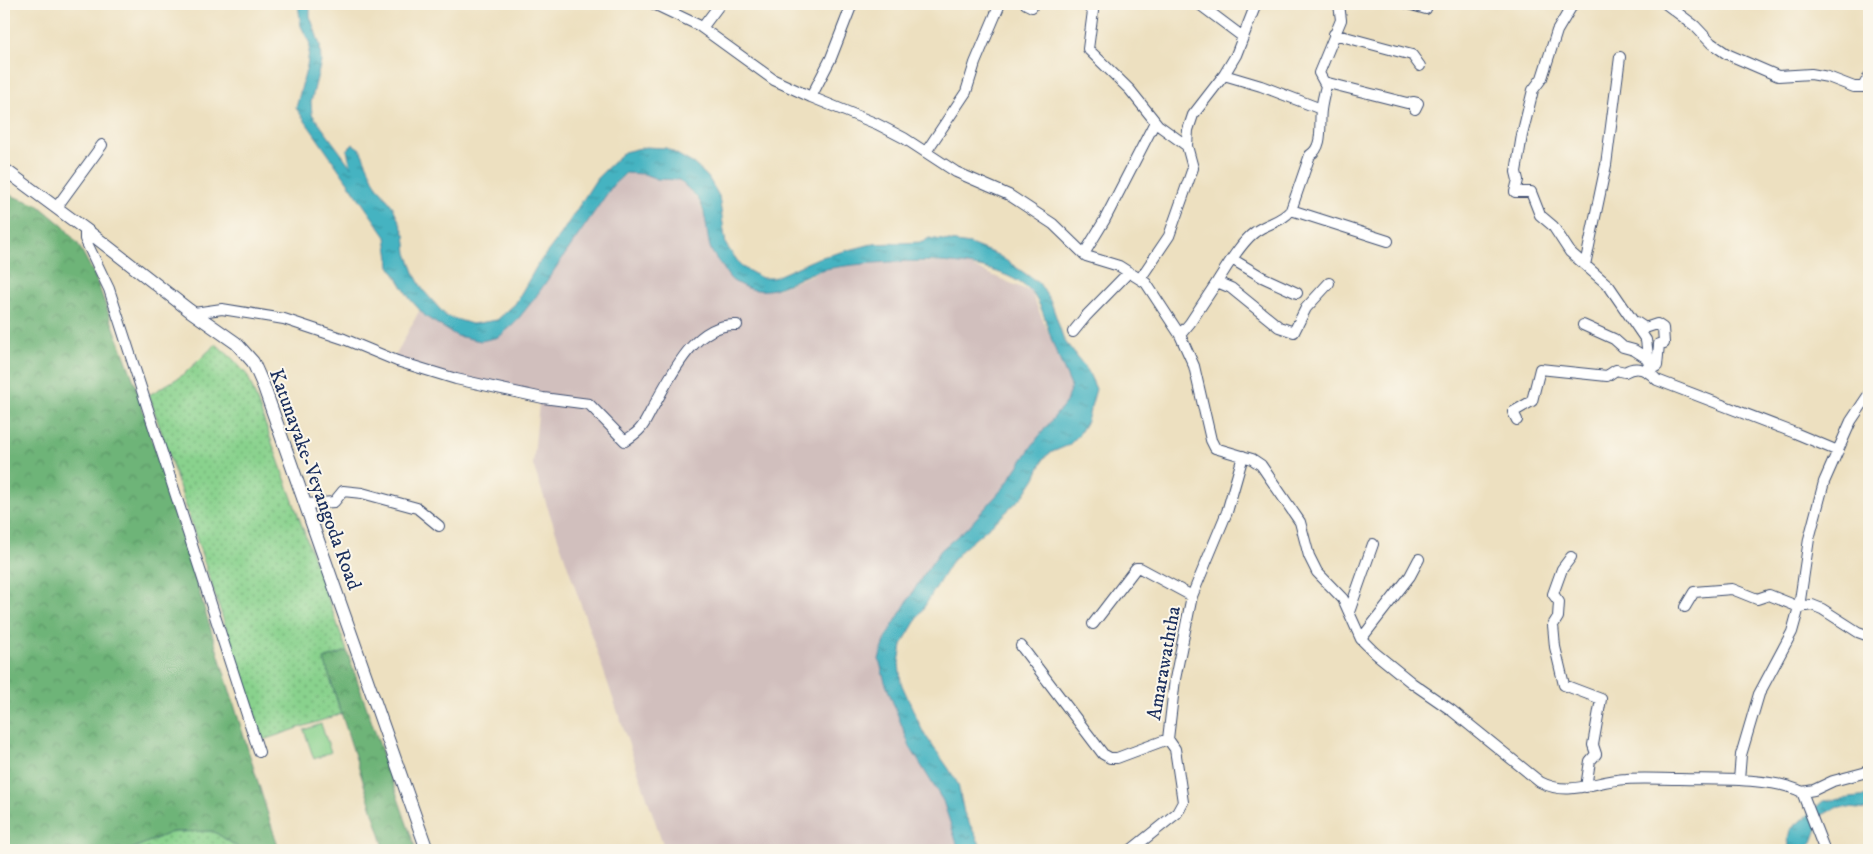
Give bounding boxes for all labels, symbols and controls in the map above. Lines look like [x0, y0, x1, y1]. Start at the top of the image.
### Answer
street label: Katunayake-Veyangoda Road [263, 366, 366, 594]
street label: Amarawaththa [1142, 604, 1187, 722]

